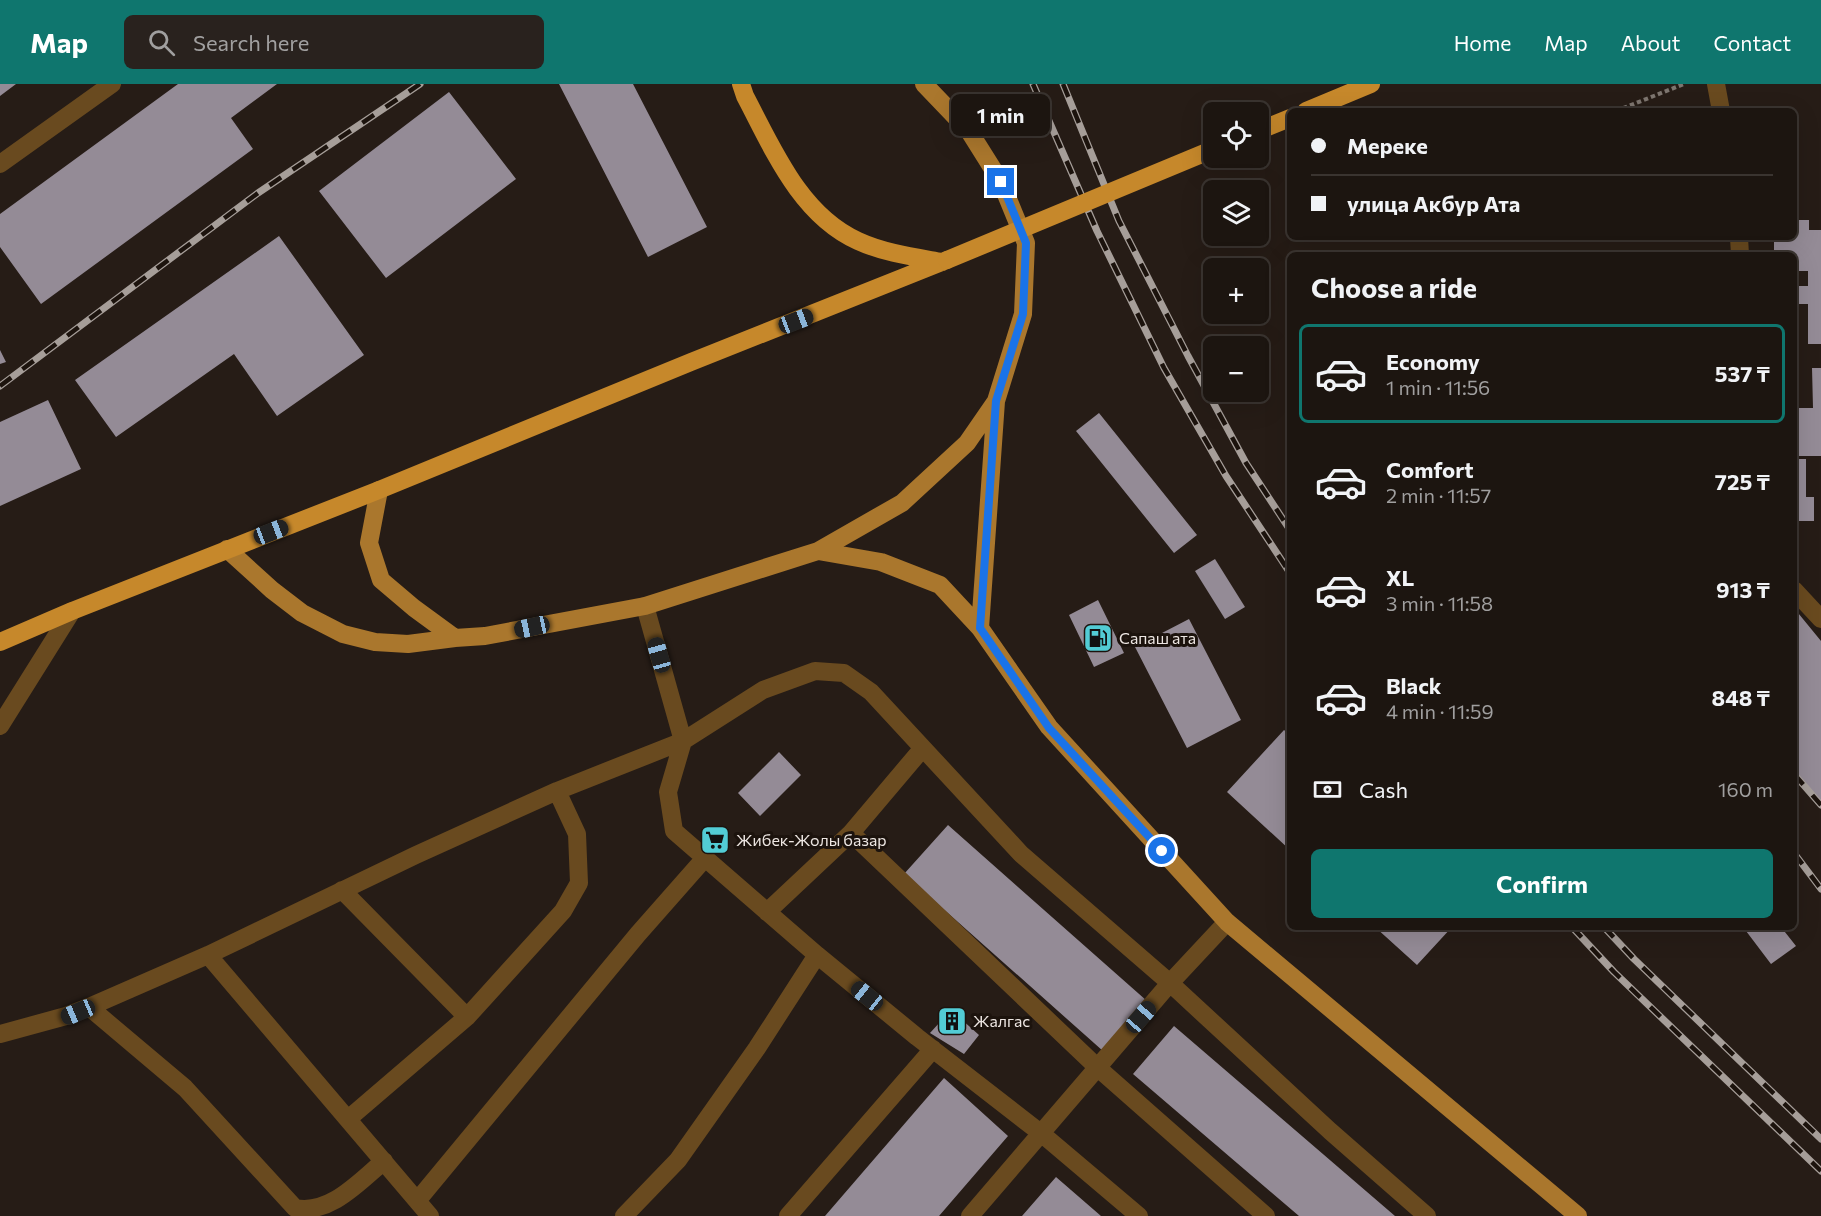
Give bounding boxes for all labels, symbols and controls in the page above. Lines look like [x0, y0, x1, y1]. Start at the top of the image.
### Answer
search box [124, 15, 544, 69]
text: Map [30, 25, 88, 59]
icon: search [145, 26, 178, 59]
text: Search here [193, 29, 309, 56]
text: Home [1454, 30, 1511, 55]
text: Map [1544, 30, 1588, 55]
text: About [1621, 30, 1680, 55]
text: Contact [1713, 30, 1791, 55]
callout: 1 min [952, 95, 1050, 137]
map controls [1203, 102, 1269, 402]
button: locate [1203, 102, 1269, 168]
text: 1 min [977, 103, 1024, 127]
text: Мереке [1347, 132, 1428, 159]
route end [987, 168, 1014, 195]
button: layers [1203, 180, 1269, 246]
text: улица Акбур Ата [1347, 190, 1520, 217]
button: + [1203, 258, 1269, 324]
text: Choose a ride [1311, 271, 1477, 304]
car [776, 306, 816, 336]
button: − [1203, 336, 1269, 402]
icon: car [1314, 347, 1368, 401]
text: Economy [1386, 348, 1480, 375]
text: 537 ₸ [1715, 360, 1770, 387]
text: 1 min · 11:56 [1386, 375, 1490, 399]
icon: car [1314, 455, 1368, 509]
text: Comfort [1386, 456, 1474, 483]
text: 725 ₸ [1715, 468, 1770, 495]
text: 2 min · 11:57 [1386, 483, 1491, 507]
car [251, 517, 291, 547]
icon: car [1314, 563, 1368, 617]
text: XL [1386, 564, 1414, 591]
text: 913 ₸ [1716, 576, 1770, 603]
text: 3 min · 11:58 [1386, 591, 1493, 615]
car [513, 614, 551, 640]
fuel station icon: Сапаш ата [1082, 622, 1114, 654]
place label: Сапаш ата [1119, 628, 1196, 647]
car [645, 635, 673, 675]
icon: car [1314, 671, 1368, 725]
text: Black [1386, 672, 1441, 699]
text: 848 ₸ [1712, 684, 1770, 711]
text: 4 min · 11:59 [1386, 699, 1494, 723]
icon: cash [1311, 773, 1344, 806]
text: Cash [1359, 776, 1408, 803]
text: 160 m [1718, 777, 1773, 801]
supermarket icon: Жибек-Жолы базар [699, 824, 731, 856]
place label: Жибек-Жолы базар [736, 830, 887, 849]
route start [1148, 837, 1175, 864]
button: Confirm [1311, 849, 1773, 918]
car [847, 978, 887, 1014]
car [58, 997, 98, 1027]
car [1122, 998, 1160, 1036]
building icon: Жалгас [936, 1005, 968, 1037]
place label: Жалгас [973, 1011, 1030, 1030]

